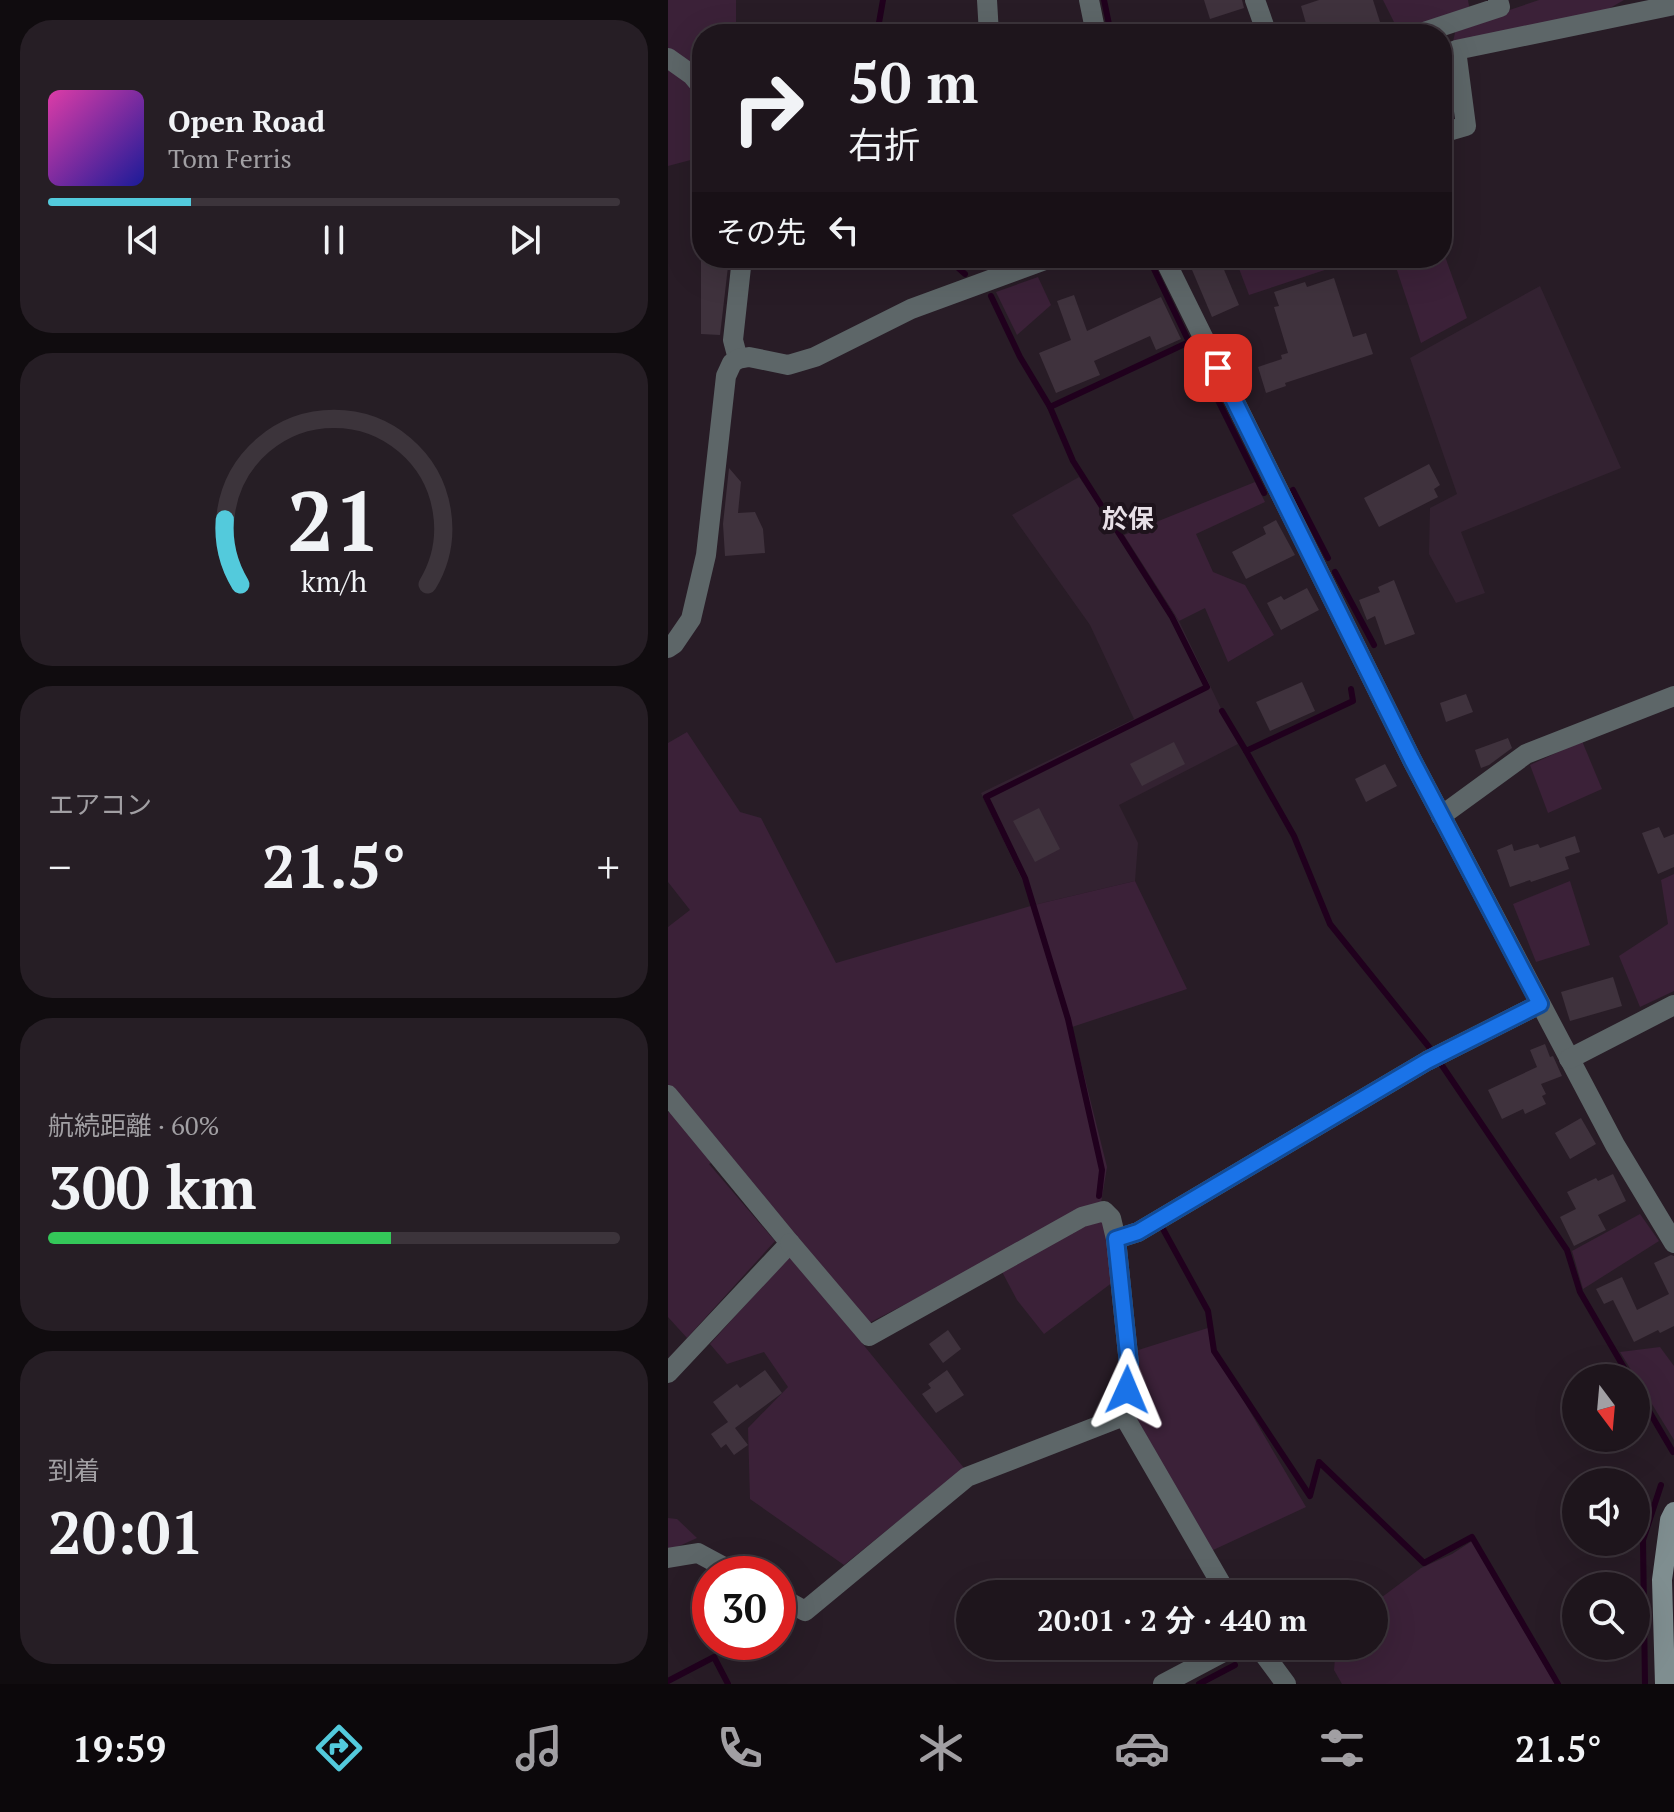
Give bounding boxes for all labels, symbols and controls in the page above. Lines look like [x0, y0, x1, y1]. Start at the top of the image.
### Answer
text: 50 m [848, 45, 978, 119]
icon: right [716, 56, 820, 160]
text: Open Road [168, 101, 325, 141]
text: 右折 [848, 121, 920, 168]
text: Tom Ferris [168, 141, 292, 175]
icon: left [822, 208, 866, 252]
text: その先 [716, 212, 806, 252]
icon: previous [121, 218, 165, 262]
icon: pause [312, 218, 356, 262]
icon: next [503, 218, 547, 262]
pin [1184, 334, 1252, 402]
icon: arrive [1196, 346, 1240, 390]
text: 21 [287, 465, 381, 575]
district label: 於保 [1102, 501, 1154, 535]
text: km/h [301, 562, 367, 600]
text: エアコン [48, 787, 152, 821]
text: 21.5° [262, 826, 406, 905]
text: − [48, 837, 71, 896]
text: + [597, 837, 620, 896]
text: 航続距離 · 60% [48, 1108, 220, 1142]
text: 300 km [48, 1147, 256, 1226]
position arrow [1085, 1348, 1169, 1432]
north arrow [1562, 1364, 1650, 1452]
map controls [1562, 1364, 1650, 1660]
text: 到着 [48, 1453, 100, 1487]
button: sound [1562, 1468, 1650, 1556]
text: 20:01 [48, 1492, 204, 1571]
speed limit sign: 30 [692, 1556, 796, 1660]
button: search [1562, 1572, 1650, 1660]
text: 20:01 · 2 分 · 440 m [1037, 1600, 1307, 1640]
icon: directions [311, 1720, 367, 1776]
icon: music [511, 1720, 567, 1776]
icon: phone [712, 1720, 768, 1776]
icon: climate [913, 1720, 969, 1776]
icon: car [1114, 1720, 1170, 1776]
icon: filters [1314, 1720, 1370, 1776]
text: 19:59 [72, 1725, 166, 1772]
text: 21.5° [1515, 1725, 1602, 1772]

